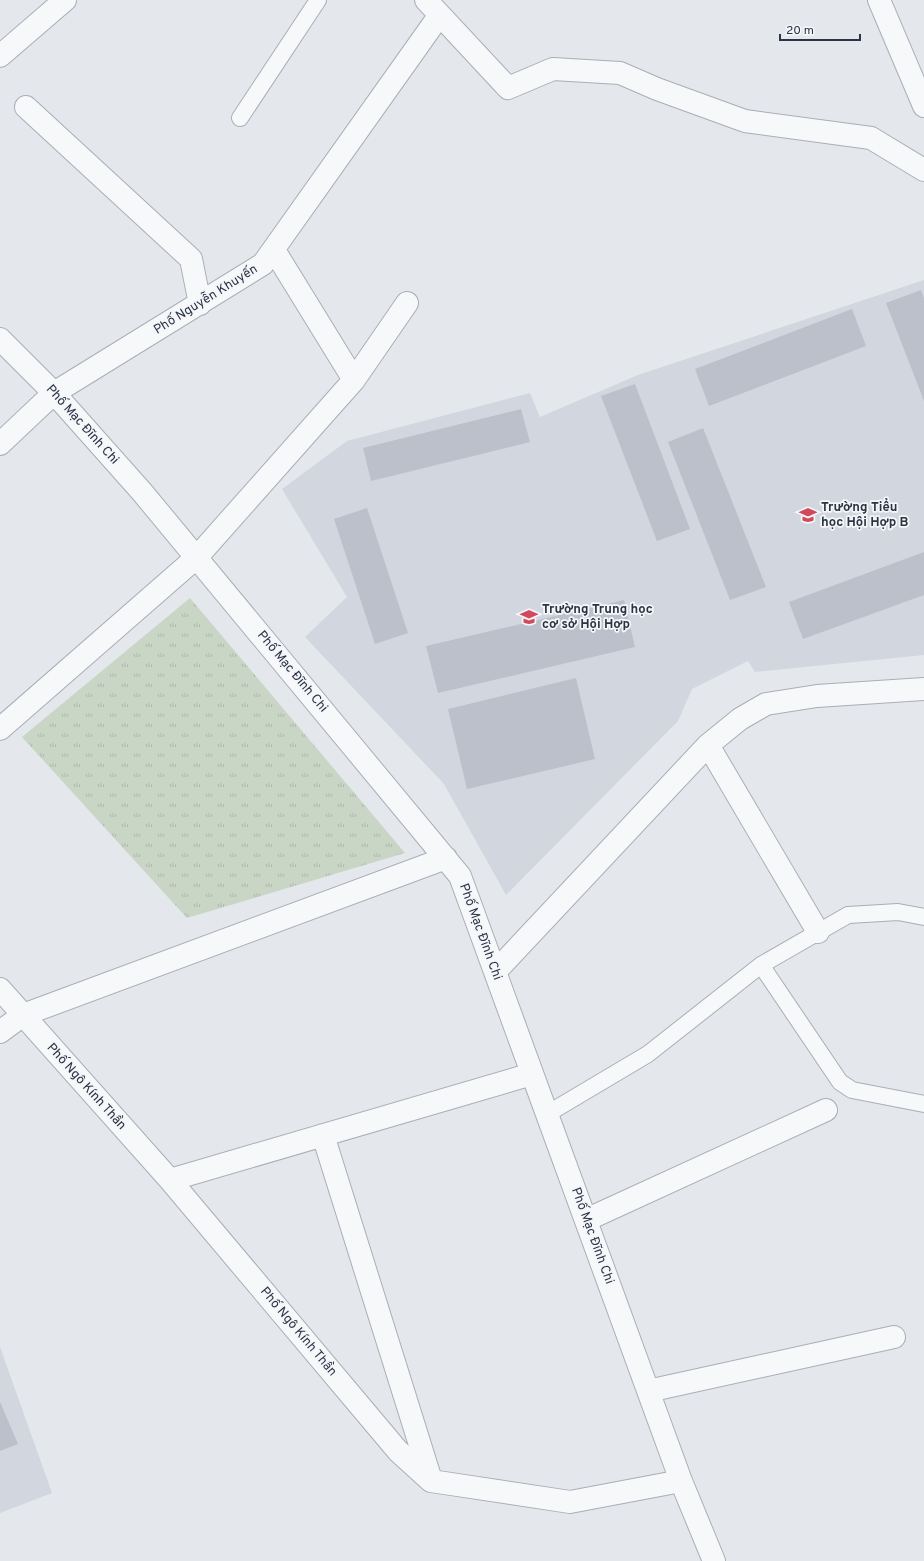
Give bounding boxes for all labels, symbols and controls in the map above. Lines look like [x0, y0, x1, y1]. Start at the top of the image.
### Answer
scale bar [780, 16, 860, 42]
text: 20 m [786, 23, 814, 39]
street label: Phố Nguyễn Khuyến [150, 260, 261, 338]
street label: Phố Mạc Đĩnh Chi [42, 381, 123, 468]
place label: Trường Tiểu học Hội Hợp B [821, 498, 909, 531]
school or university icon: Trường Tiểu học Hội Hợp B [798, 505, 818, 525]
place label: Trường Trung học cơ sở Hội Hợp [542, 602, 653, 633]
school or university icon: Trường Trung học cơ sở Hội Hợp [519, 607, 539, 627]
street label: Phố Mạc Đĩnh Chi [253, 627, 332, 716]
street label: Phố Mạc Đĩnh Chi [455, 881, 506, 982]
street label: Phố Ngô Kính Thần [43, 1040, 130, 1134]
street label: Phố Mạc Đĩnh Chi [567, 1185, 618, 1286]
street label: Phố Ngô Kính Thần [256, 1284, 341, 1380]

